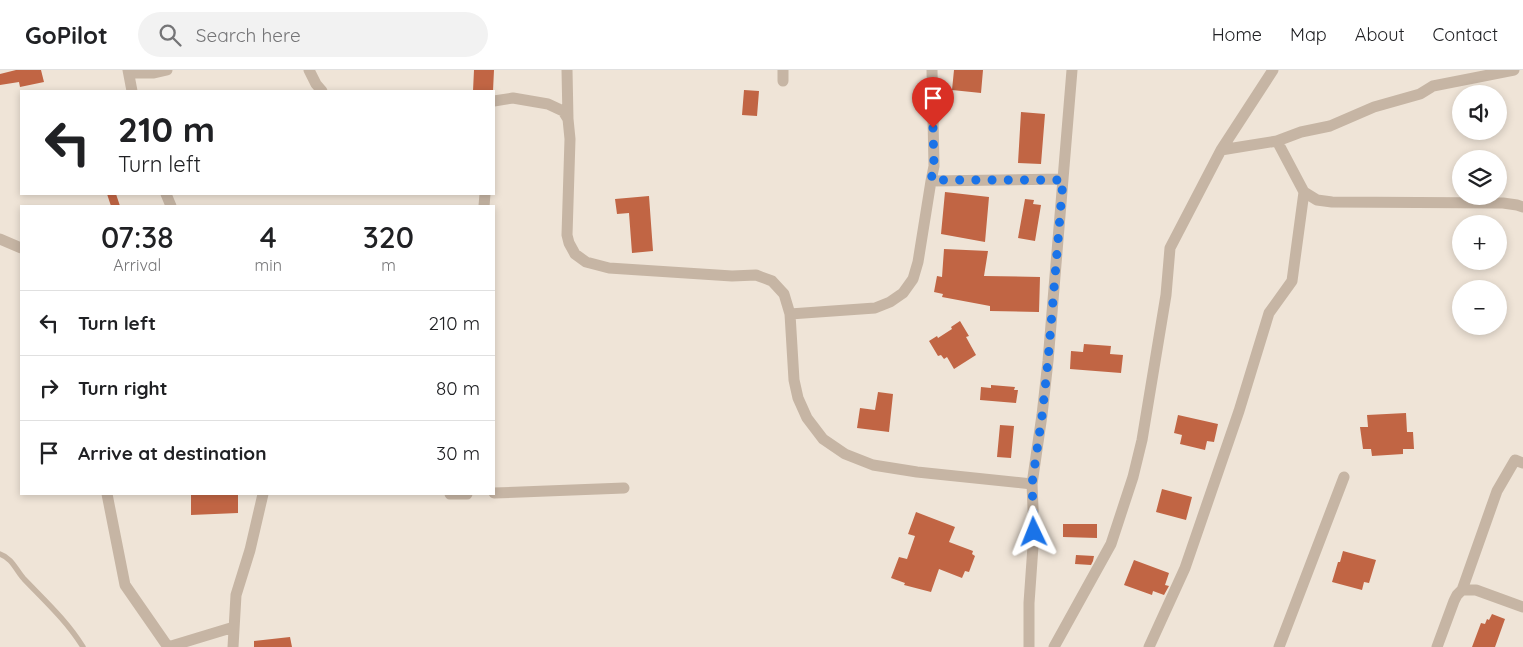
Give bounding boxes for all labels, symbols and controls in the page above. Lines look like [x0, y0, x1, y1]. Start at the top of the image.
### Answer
search box [138, 12, 488, 57]
text: GoPilot [25, 20, 108, 50]
icon: search [156, 21, 184, 49]
text: Search here [196, 23, 301, 47]
text: Home [1212, 23, 1262, 46]
text: Map [1290, 23, 1327, 46]
text: About [1355, 23, 1405, 46]
text: Contact [1433, 23, 1498, 46]
pin [912, 77, 954, 128]
icon: arrive [919, 84, 947, 112]
map controls [1452, 85, 1507, 335]
button: sound [1452, 85, 1507, 140]
text: 210 m [118, 107, 215, 151]
icon: left [35, 110, 100, 175]
text: Turn left [118, 150, 201, 178]
button: layers [1452, 150, 1507, 205]
button: + [1452, 215, 1507, 270]
text: 07:38 [101, 218, 174, 256]
text: 4 [260, 218, 277, 256]
text: 320 [363, 218, 414, 256]
text: Arrival [113, 255, 161, 275]
text: min [255, 255, 282, 275]
text: m [381, 255, 396, 275]
button: − [1452, 280, 1507, 335]
icon: left [35, 309, 63, 337]
text: Turn left [78, 311, 156, 335]
text: 210 m [429, 311, 480, 335]
icon: right [35, 374, 63, 402]
text: Turn right [78, 376, 167, 400]
text: 80 m [436, 376, 480, 400]
icon: arrive [35, 439, 63, 467]
text: Arrive at destination [78, 441, 267, 465]
text: 30 m [436, 441, 480, 465]
position arrow [1007, 505, 1059, 557]

